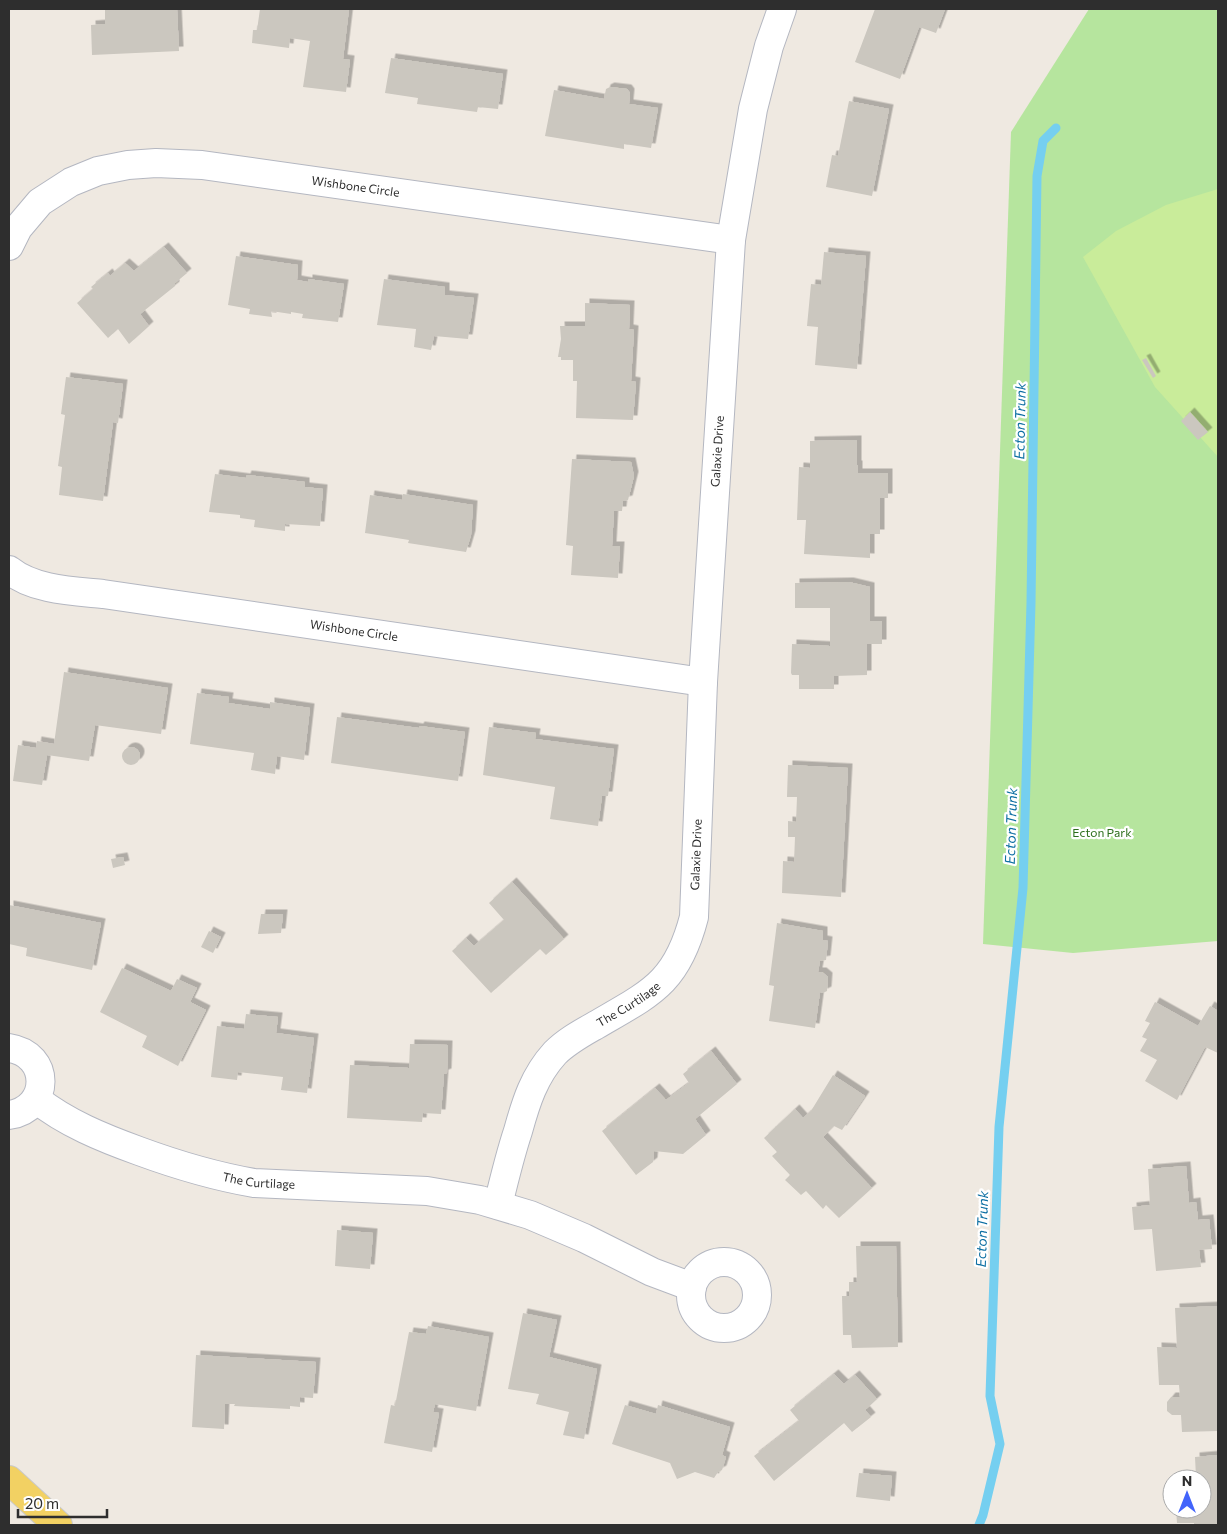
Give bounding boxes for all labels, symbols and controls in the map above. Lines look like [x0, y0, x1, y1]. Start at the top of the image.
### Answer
street label: Wishbone Circle [311, 173, 401, 199]
water label: Ecton Trunk [1010, 382, 1029, 460]
street label: Galaxie Drive [707, 415, 726, 487]
street label: Wishbone Circle [309, 616, 399, 643]
water label: Ecton Trunk [1001, 787, 1020, 865]
street label: Galaxie Drive [687, 819, 704, 891]
park label: Ecton Park [1072, 825, 1132, 839]
street label: The Curtilage [594, 978, 663, 1029]
street label: The Curtilage [221, 1169, 295, 1191]
water label: Ecton Trunk [972, 1190, 991, 1268]
north arrow [1162, 1469, 1212, 1519]
text: N [1182, 1472, 1192, 1489]
scale bar [18, 1486, 106, 1518]
text: 20 m [25, 1494, 59, 1512]

